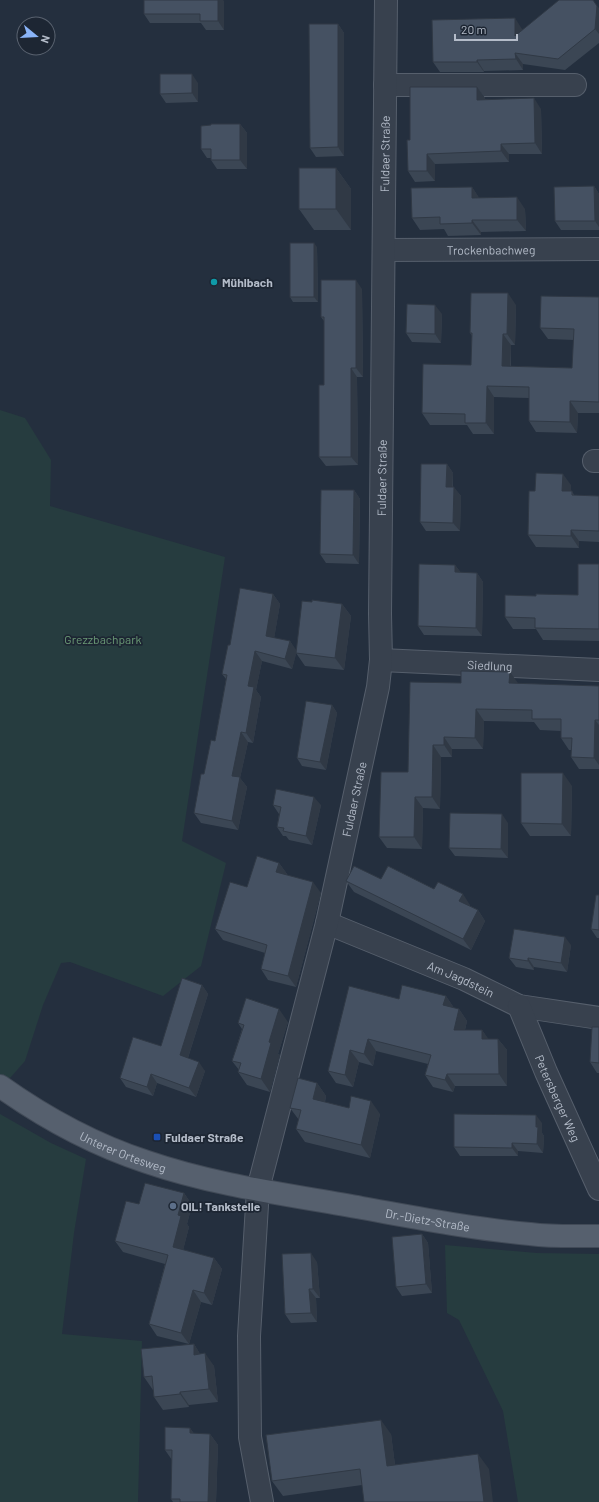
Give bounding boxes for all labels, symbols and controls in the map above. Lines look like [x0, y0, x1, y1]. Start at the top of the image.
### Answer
north arrow [16, 16, 56, 56]
scale bar [455, 16, 517, 42]
text: 20 m [461, 22, 487, 36]
text: N [39, 34, 53, 45]
street label: Fuldaer Straße [377, 115, 392, 192]
street label: Trockenbachweg [447, 242, 535, 257]
place label: Mühlbach [222, 275, 273, 289]
marker: Mühlbach [209, 277, 219, 287]
street label: Fuldaer Straße [374, 439, 389, 516]
park label: Grezzbachpark [64, 632, 142, 646]
street label: Siedlung [467, 657, 513, 673]
street label: Fuldaer Straße [339, 760, 369, 838]
street label: Am Jagdstein [425, 958, 497, 1000]
street label: Petersberger Weg [533, 1053, 583, 1144]
street label: Unterer Ortesweg [78, 1128, 168, 1175]
place label: Fuldaer Straße [165, 1130, 244, 1144]
marker: Fuldaer Straße [152, 1132, 162, 1142]
place label: OIL! Tankstelle [181, 1199, 261, 1213]
marker: OIL! Tankstelle [168, 1201, 178, 1211]
street label: Dr.-Dietz-Straße [384, 1205, 471, 1234]

